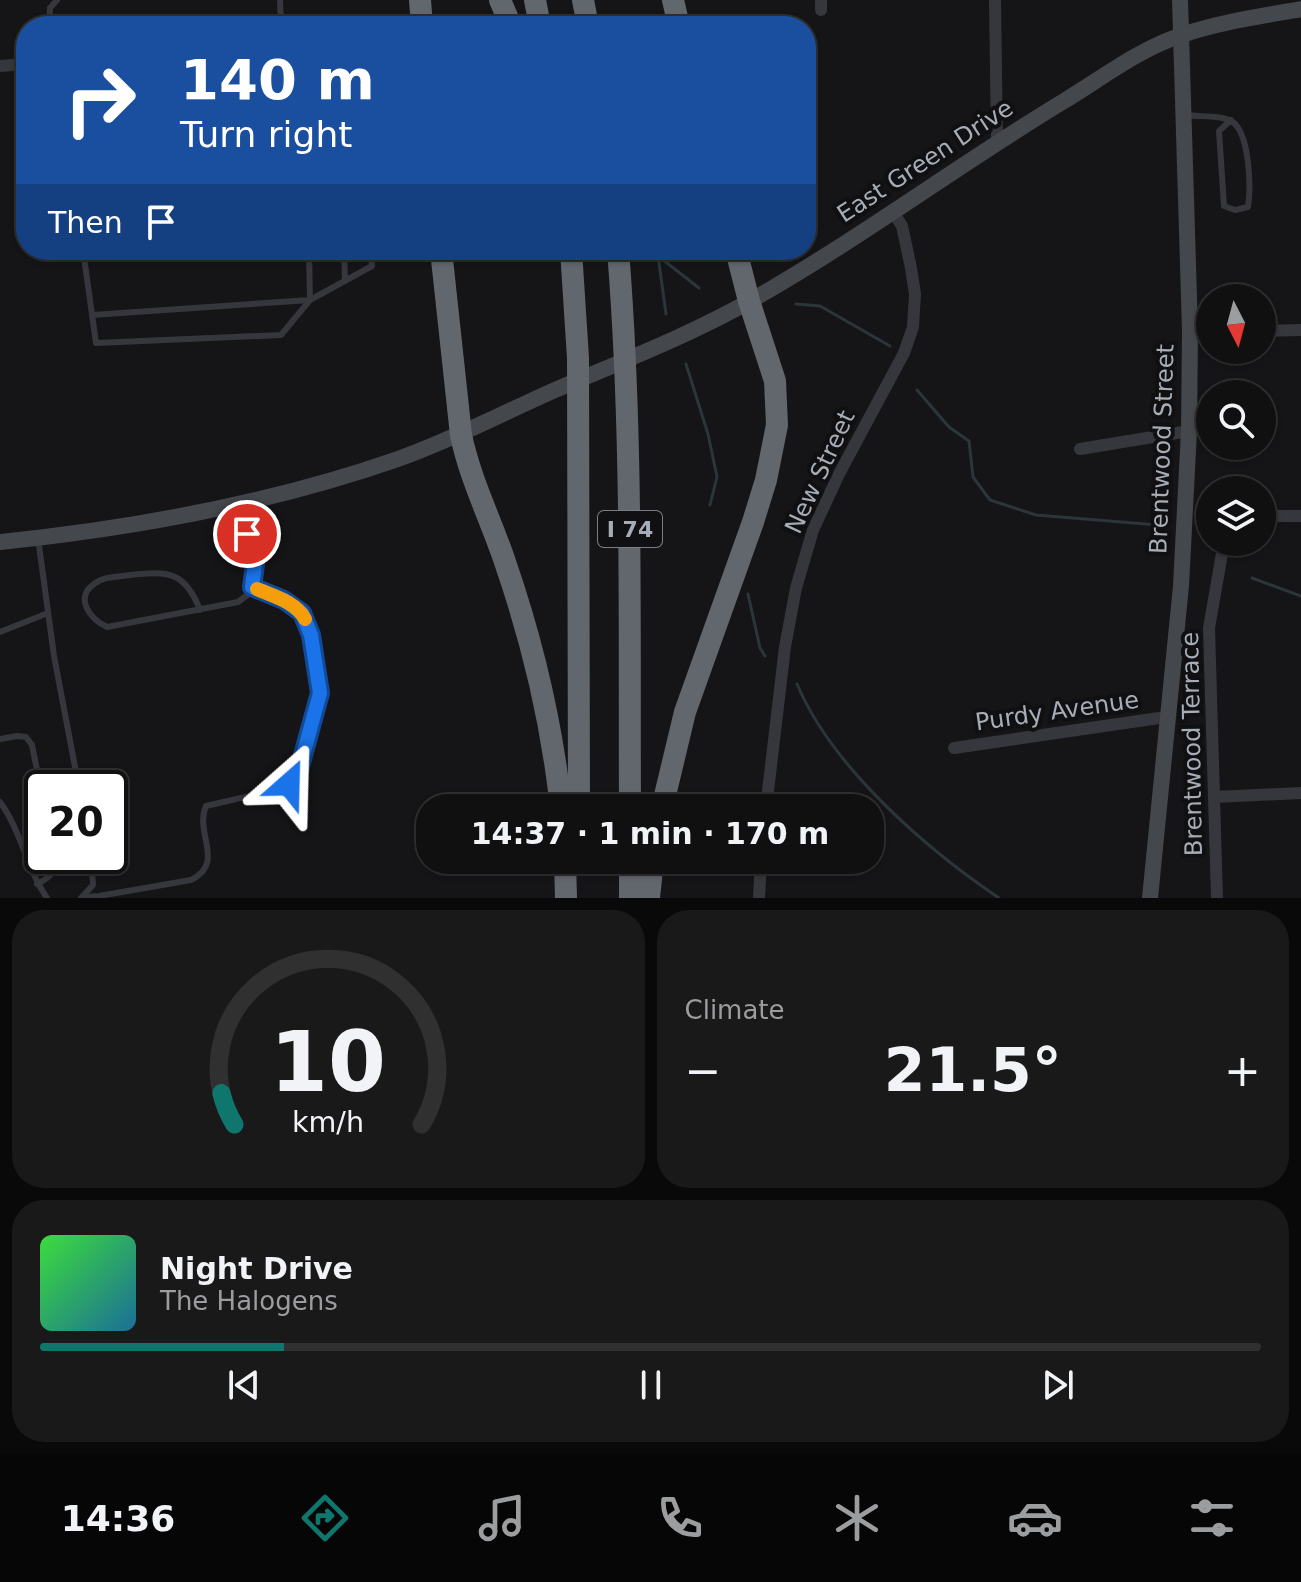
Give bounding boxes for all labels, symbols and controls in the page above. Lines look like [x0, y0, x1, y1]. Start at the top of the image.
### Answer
text: 140 m [180, 47, 375, 112]
icon: right [48, 48, 152, 152]
street label: East Green Drive [832, 94, 1018, 228]
text: Turn right [180, 114, 352, 155]
icon: arrive [139, 200, 183, 244]
text: Then [48, 205, 123, 240]
north arrow [1196, 284, 1276, 364]
map controls [1196, 284, 1276, 556]
street label: Brentwood Street [1144, 344, 1180, 554]
button: search [1196, 380, 1276, 460]
street label: New Street [779, 406, 861, 538]
button: layers [1196, 476, 1276, 556]
pin [213, 500, 281, 568]
road number: I 74 [598, 511, 662, 547]
icon: arrive [225, 512, 269, 556]
street label: Brentwood Terrace [1176, 632, 1208, 856]
street label: Purdy Avenue [973, 686, 1141, 736]
position arrow [247, 742, 331, 826]
speed limit sign: 20 [24, 770, 128, 874]
text: 14:37 · 1 min · 170 m [471, 816, 829, 851]
text: Climate [685, 995, 785, 1025]
text: 10 [270, 1014, 386, 1111]
text: 21.5° [884, 1035, 1062, 1105]
text: − [685, 1045, 721, 1096]
text: + [1224, 1045, 1261, 1096]
text: km/h [292, 1105, 364, 1139]
text: Night Drive [160, 1251, 353, 1286]
text: The Halogens [160, 1286, 338, 1316]
icon: previous [222, 1363, 266, 1407]
icon: pause [629, 1363, 673, 1407]
icon: next [1036, 1363, 1080, 1407]
icon: directions [297, 1490, 353, 1546]
icon: music [474, 1490, 530, 1546]
icon: phone [652, 1490, 708, 1546]
icon: climate [829, 1490, 885, 1546]
icon: car [1007, 1490, 1063, 1546]
icon: filters [1184, 1490, 1240, 1546]
text: 14:36 [61, 1498, 175, 1539]

